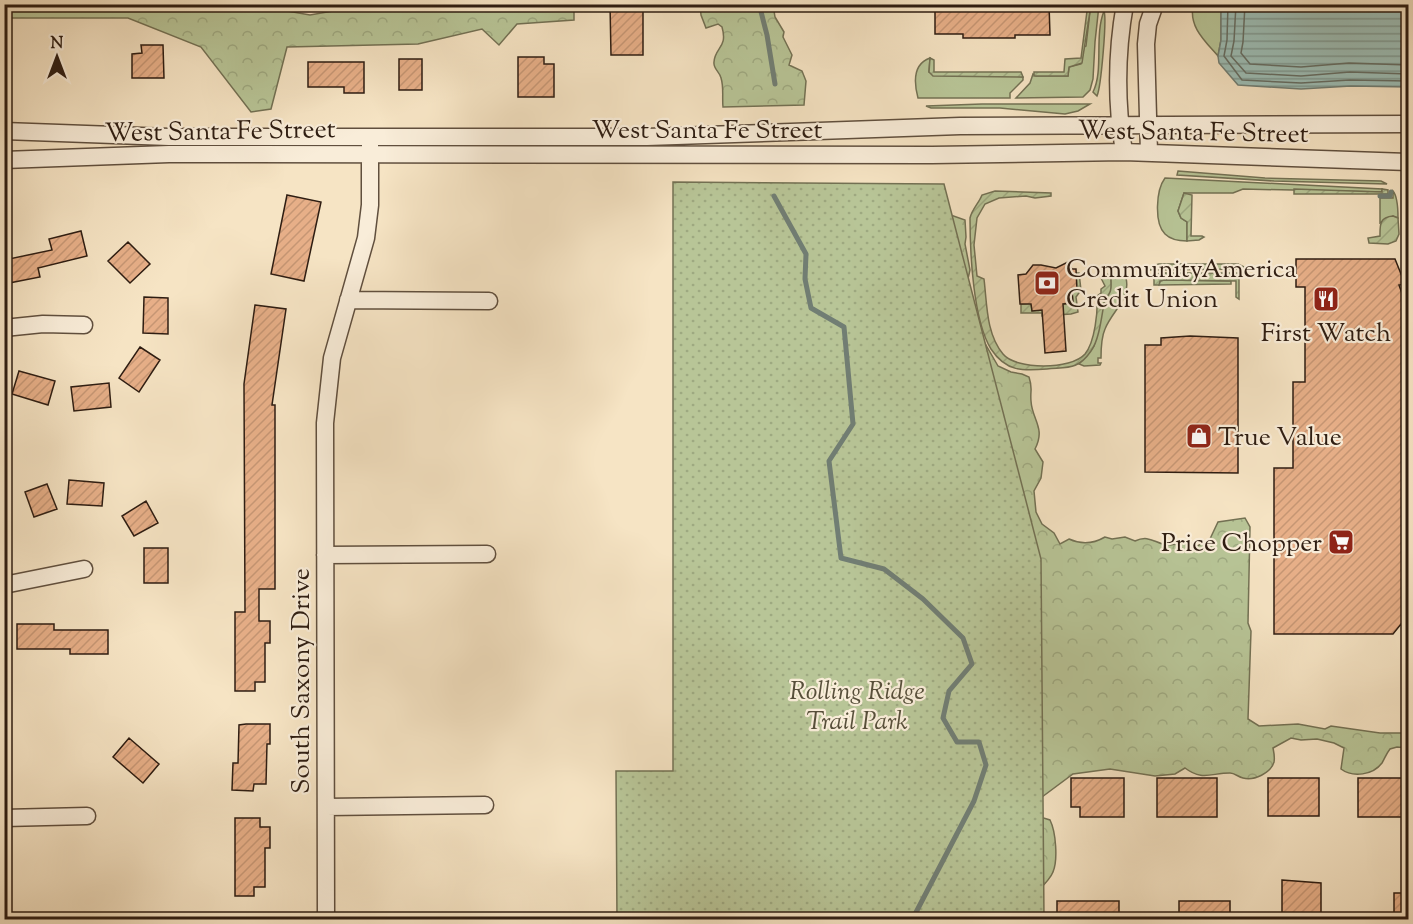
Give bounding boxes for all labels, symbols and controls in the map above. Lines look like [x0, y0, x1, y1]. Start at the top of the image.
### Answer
north arrow [27, 27, 87, 87]
text: N [51, 33, 64, 56]
street label: West Santa Fe Street [104, 112, 336, 153]
street label: West Santa Fe Street [592, 113, 823, 150]
street label: West Santa Fe Street [1077, 113, 1309, 154]
place label: CommunityAmerica Credit Union [1066, 252, 1296, 319]
bank icon: CommunityAmerica Credit Union [1032, 268, 1062, 298]
restaurant icon: First Watch [1311, 284, 1341, 314]
place label: First Watch [1261, 316, 1391, 353]
place label: True Value [1218, 420, 1342, 457]
shop icon: True Value [1184, 421, 1214, 451]
place label: Price Chopper [1161, 526, 1322, 563]
supermarket icon: Price Chopper [1326, 527, 1356, 557]
street label: South Saxony Drive [284, 568, 321, 794]
park label: Rolling Ridge Trail Park [789, 674, 925, 741]

